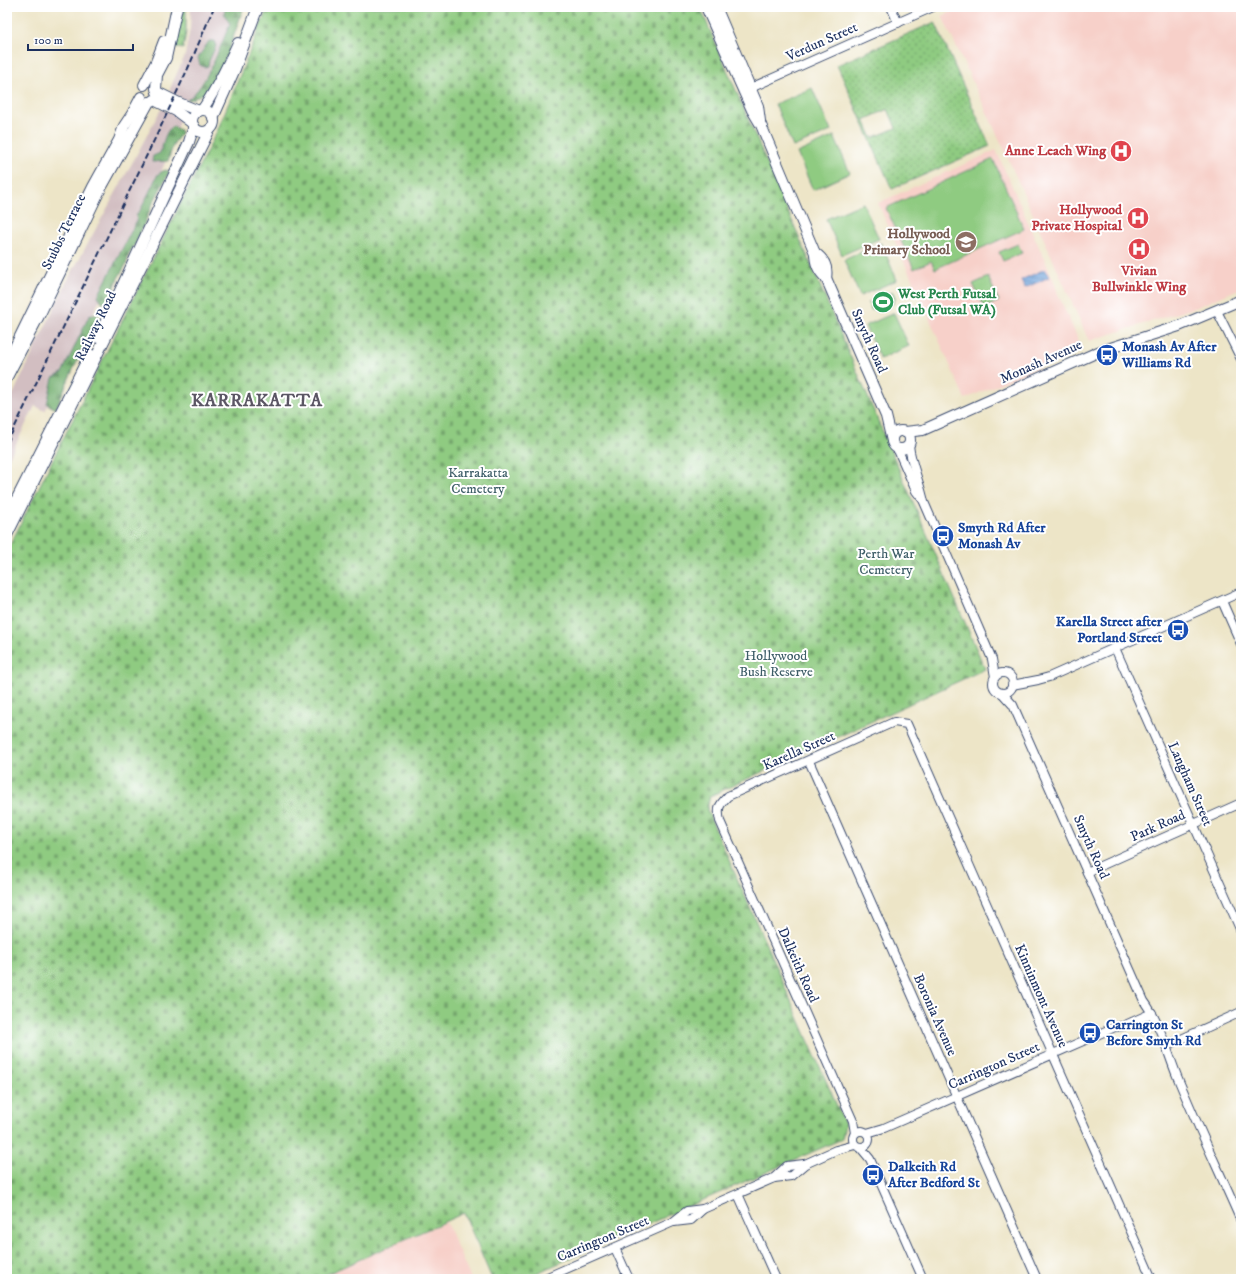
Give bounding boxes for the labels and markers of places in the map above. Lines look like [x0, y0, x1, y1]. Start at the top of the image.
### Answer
hospital icon: Anne Leach Wing [1108, 138, 1134, 164]
place label: Anne Leach Wing [1004, 142, 1107, 160]
place label: Hollywood Private Hospital [1031, 201, 1123, 235]
hospital icon: Hollywood Private Hospital [1125, 205, 1151, 231]
place label: Hollywood Primary School [863, 225, 951, 259]
school or university icon: Hollywood Primary School [953, 229, 979, 255]
hospital icon: Vivian Bullwinkle Wing [1126, 236, 1152, 262]
place label: Vivian Bullwinkle Wing [1092, 262, 1187, 296]
place label: West Perth Futsal Club (Futsal WA) [897, 285, 997, 319]
sports icon: West Perth Futsal Club (Futsal WA) [870, 289, 896, 315]
place label: Monash Av After Williams Rd [1121, 338, 1217, 372]
bus stop icon: Monash Av After Williams Rd [1094, 342, 1120, 368]
place label: Smyth Rd After Monash Av [958, 519, 1046, 553]
bus stop icon: Smyth Rd After Monash Av [930, 523, 956, 549]
place label: Karella Street after Portland Street [1056, 613, 1163, 647]
bus stop icon: Karella Street after Portland Street [1165, 617, 1191, 643]
place label: Carrington St Before Smyth Rd [1106, 1016, 1202, 1050]
bus stop icon: Carrington St Before Smyth Rd [1077, 1020, 1103, 1046]
place label: Dalkeith Rd After Bedford St [887, 1158, 980, 1192]
bus stop icon: Dalkeith Rd After Bedford St [860, 1162, 886, 1188]

